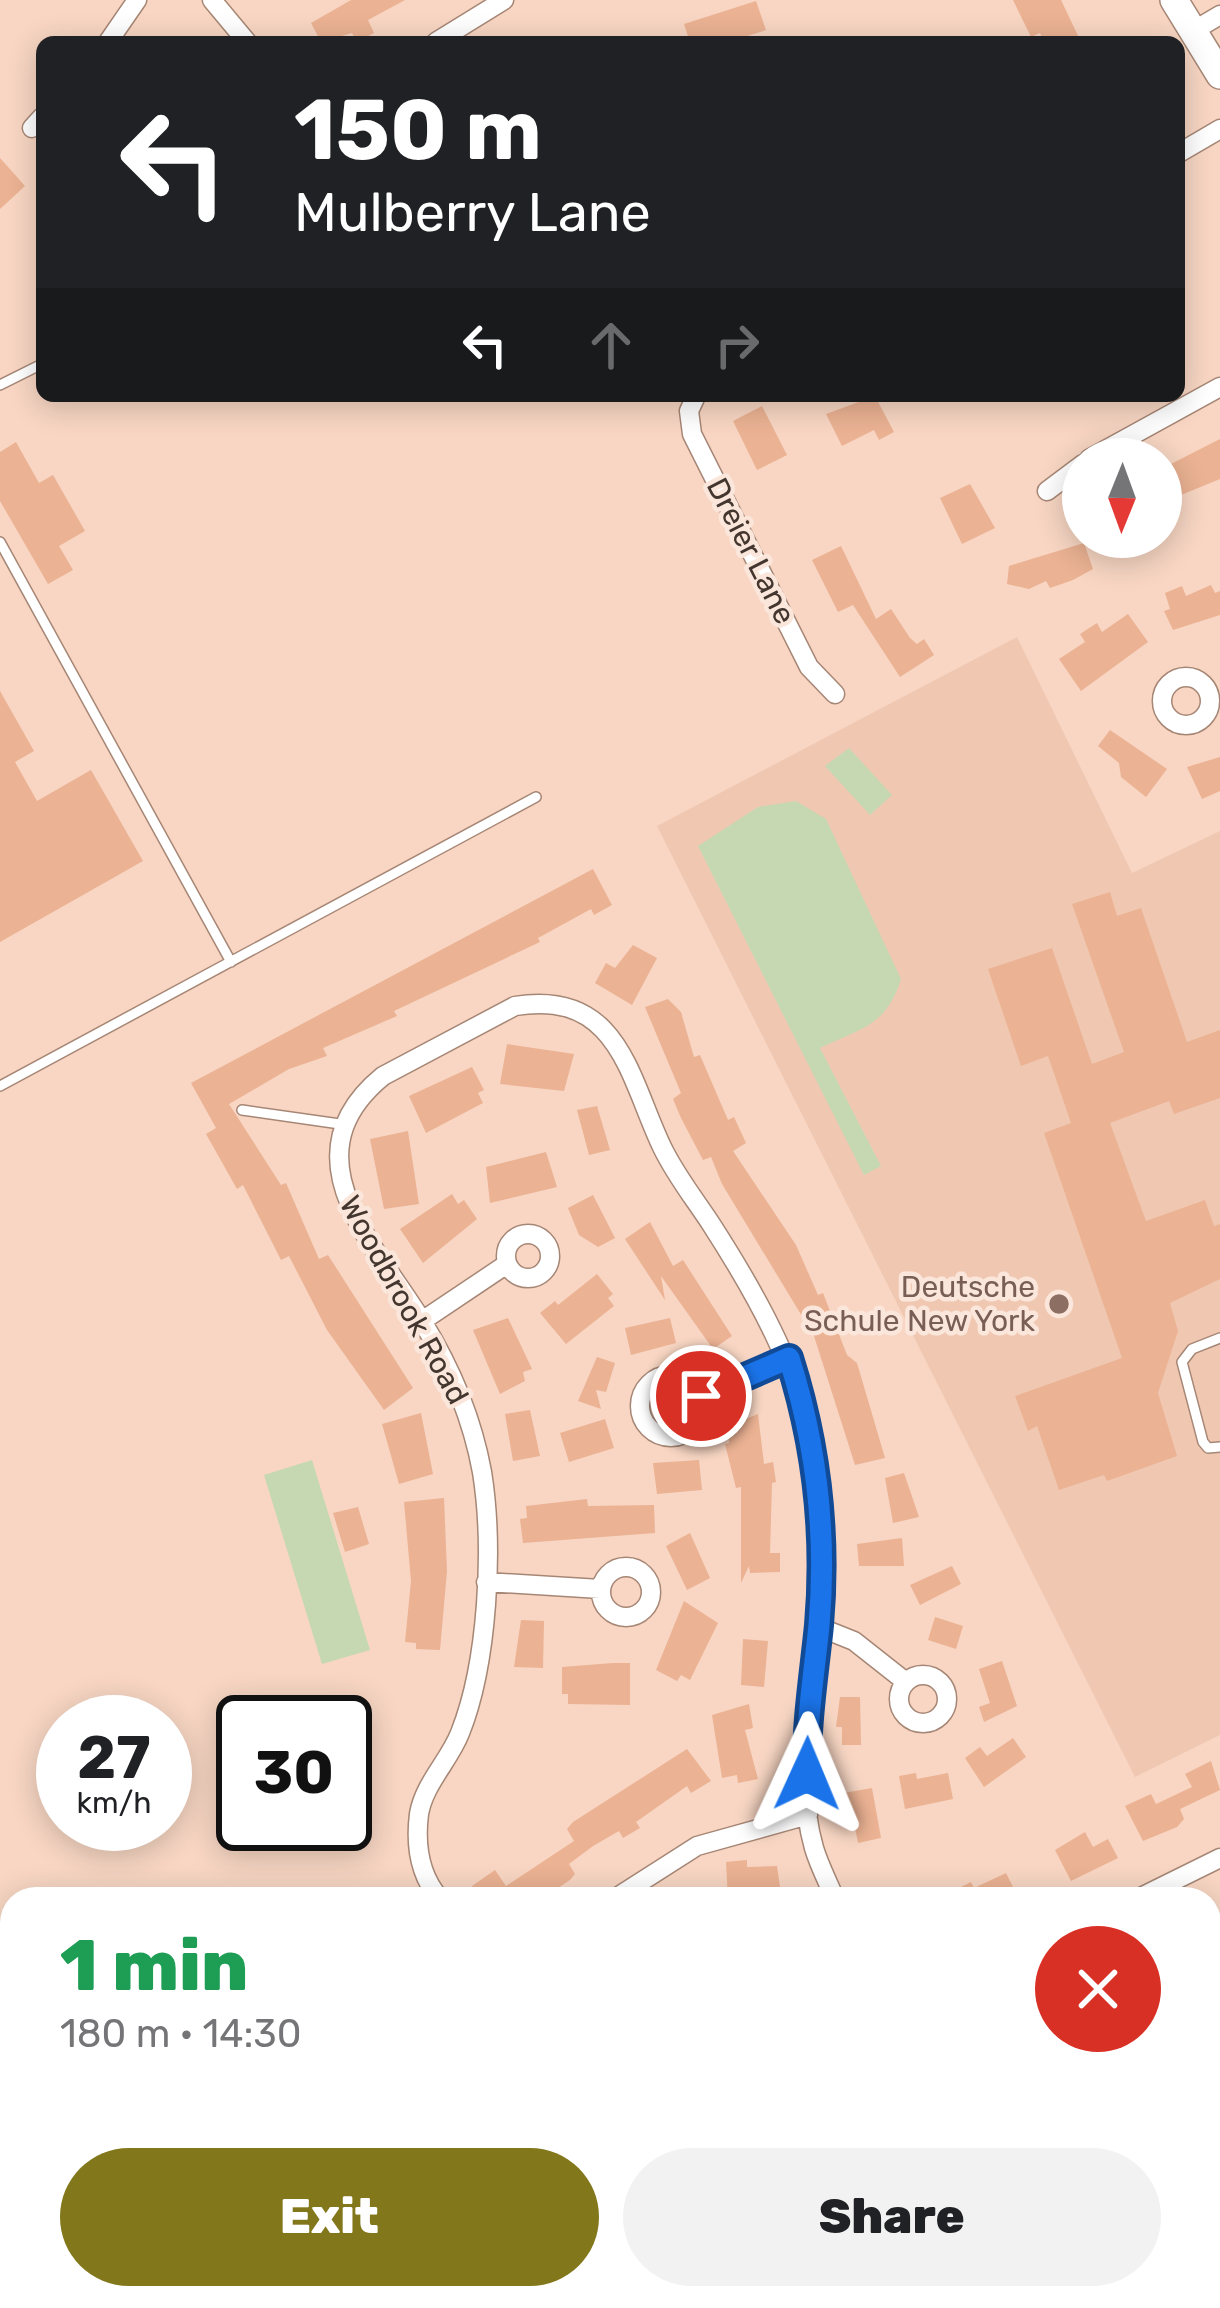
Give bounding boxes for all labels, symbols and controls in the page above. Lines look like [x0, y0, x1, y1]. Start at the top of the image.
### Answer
text: 150 m [294, 80, 542, 180]
icon: left [96, 84, 252, 240]
text: Mulberry Lane [294, 181, 651, 245]
icon: left [452, 312, 518, 378]
icon: ahead [578, 312, 644, 378]
icon: right [704, 312, 770, 378]
north arrow [1062, 438, 1182, 558]
map controls [1062, 438, 1182, 558]
street label: Dreier Lane [699, 472, 803, 630]
street label: Woodbrook Road [332, 1189, 476, 1411]
place label: Deutsche Schule New York [804, 1269, 1036, 1339]
marker: Deutsche Schule New York [1046, 1291, 1072, 1317]
pin [650, 1345, 752, 1447]
icon: arrive [668, 1363, 734, 1429]
speed limit sign: 30 [216, 1695, 372, 1851]
position arrow [744, 1711, 870, 1837]
text: 27 [77, 1722, 151, 1793]
text: km/h [77, 1785, 151, 1821]
text: 1 min [60, 1923, 248, 2008]
button: close [1035, 1926, 1161, 2052]
text: 180 m · 14:30 [60, 2011, 302, 2057]
button: Exit [60, 2148, 599, 2286]
button: Share [623, 2148, 1161, 2286]

